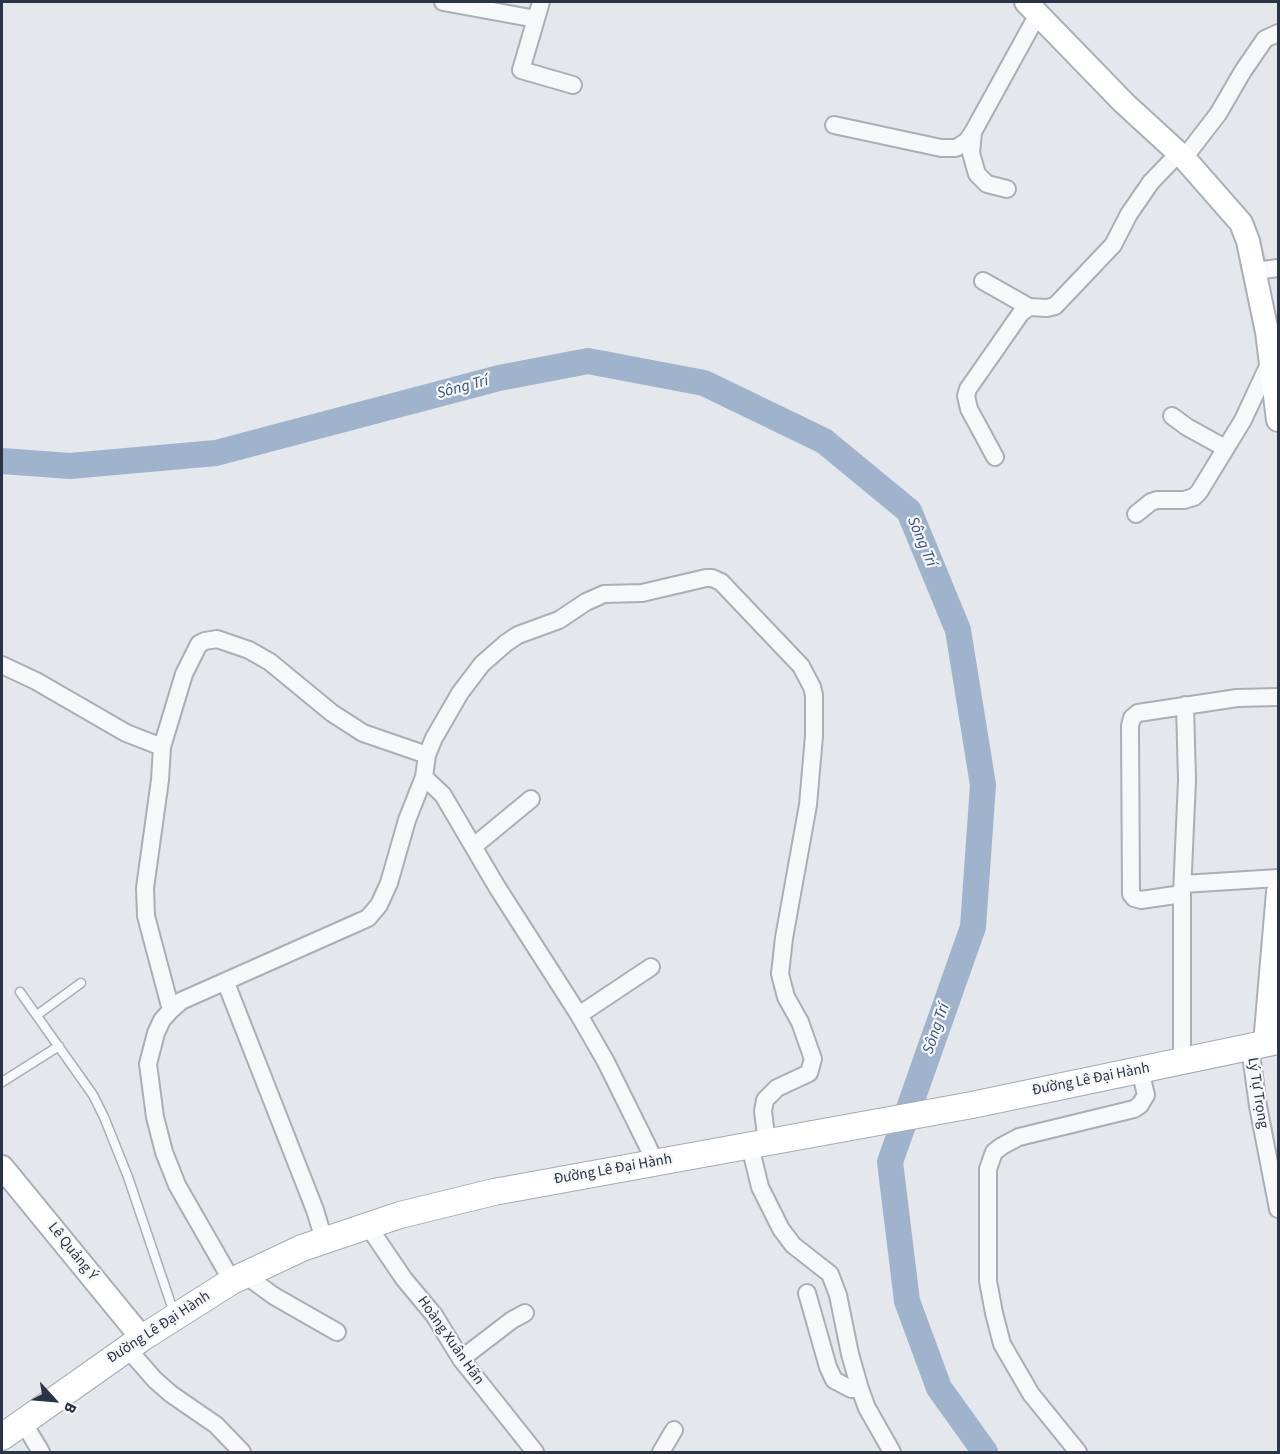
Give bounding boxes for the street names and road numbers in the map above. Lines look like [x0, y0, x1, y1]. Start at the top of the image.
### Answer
street label: Lý Tự Trọng [1243, 1056, 1271, 1130]
street label: Đường Lê Đại Hành [1031, 1060, 1151, 1100]
street label: Đường Lê Đại Hành [553, 1151, 673, 1189]
street label: Lê Quảng Ý [43, 1219, 101, 1285]
street label: Đường Lê Đại Hành [104, 1288, 214, 1368]
street label: Hoàng Xuân Hãn [413, 1293, 487, 1389]

